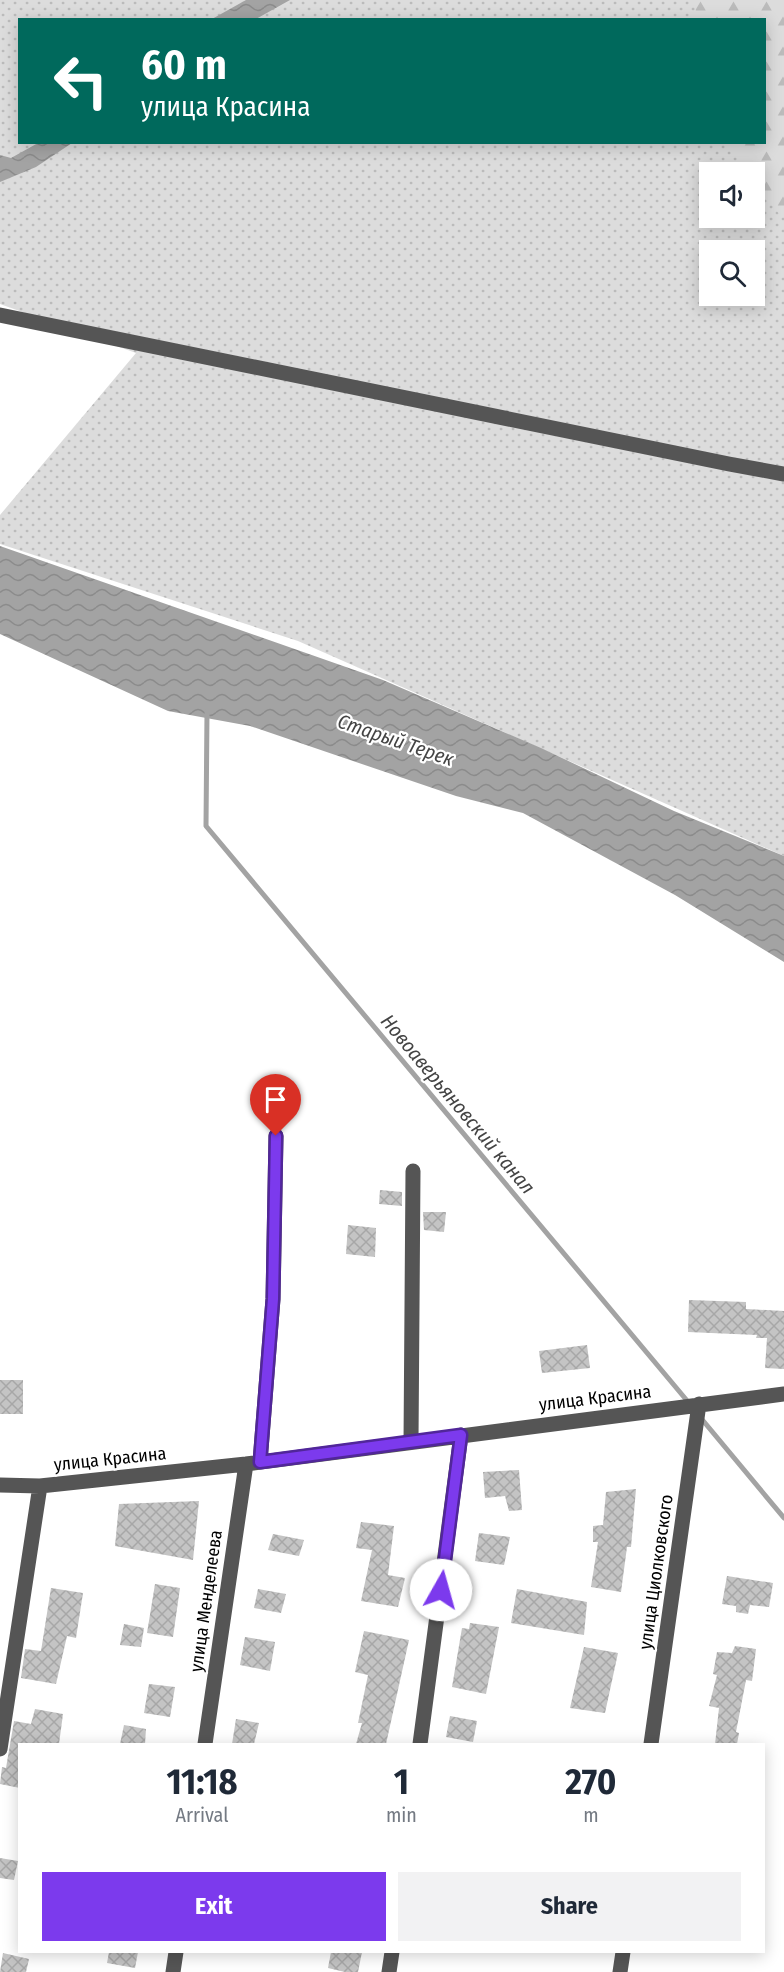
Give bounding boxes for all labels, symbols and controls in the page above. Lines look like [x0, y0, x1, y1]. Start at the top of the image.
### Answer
text: 60 m [141, 40, 227, 90]
icon: left [42, 42, 120, 120]
text: улица Красина [141, 91, 310, 123]
map controls [699, 162, 765, 306]
button: sound [699, 162, 765, 228]
button: search [699, 240, 765, 306]
water label: Старый Терек [335, 709, 458, 771]
water label: Новоаверьяновский канал [376, 1009, 540, 1199]
pin [250, 1074, 301, 1136]
icon: arrive [259, 1083, 292, 1116]
street label: улица Красина [538, 1380, 653, 1416]
street label: улица Красина [53, 1442, 167, 1476]
street label: улица Циолковского [634, 1493, 678, 1651]
street label: улица Менделеева [185, 1528, 227, 1673]
position arrow [409, 1558, 473, 1622]
text: 11:18 [166, 1760, 238, 1804]
text: 1 [394, 1760, 409, 1804]
text: 270 [565, 1760, 617, 1804]
text: Arrival [175, 1803, 228, 1827]
text: min [386, 1803, 417, 1827]
text: m [583, 1803, 599, 1827]
button: Exit [42, 1872, 386, 1941]
button: Share [398, 1872, 741, 1941]

